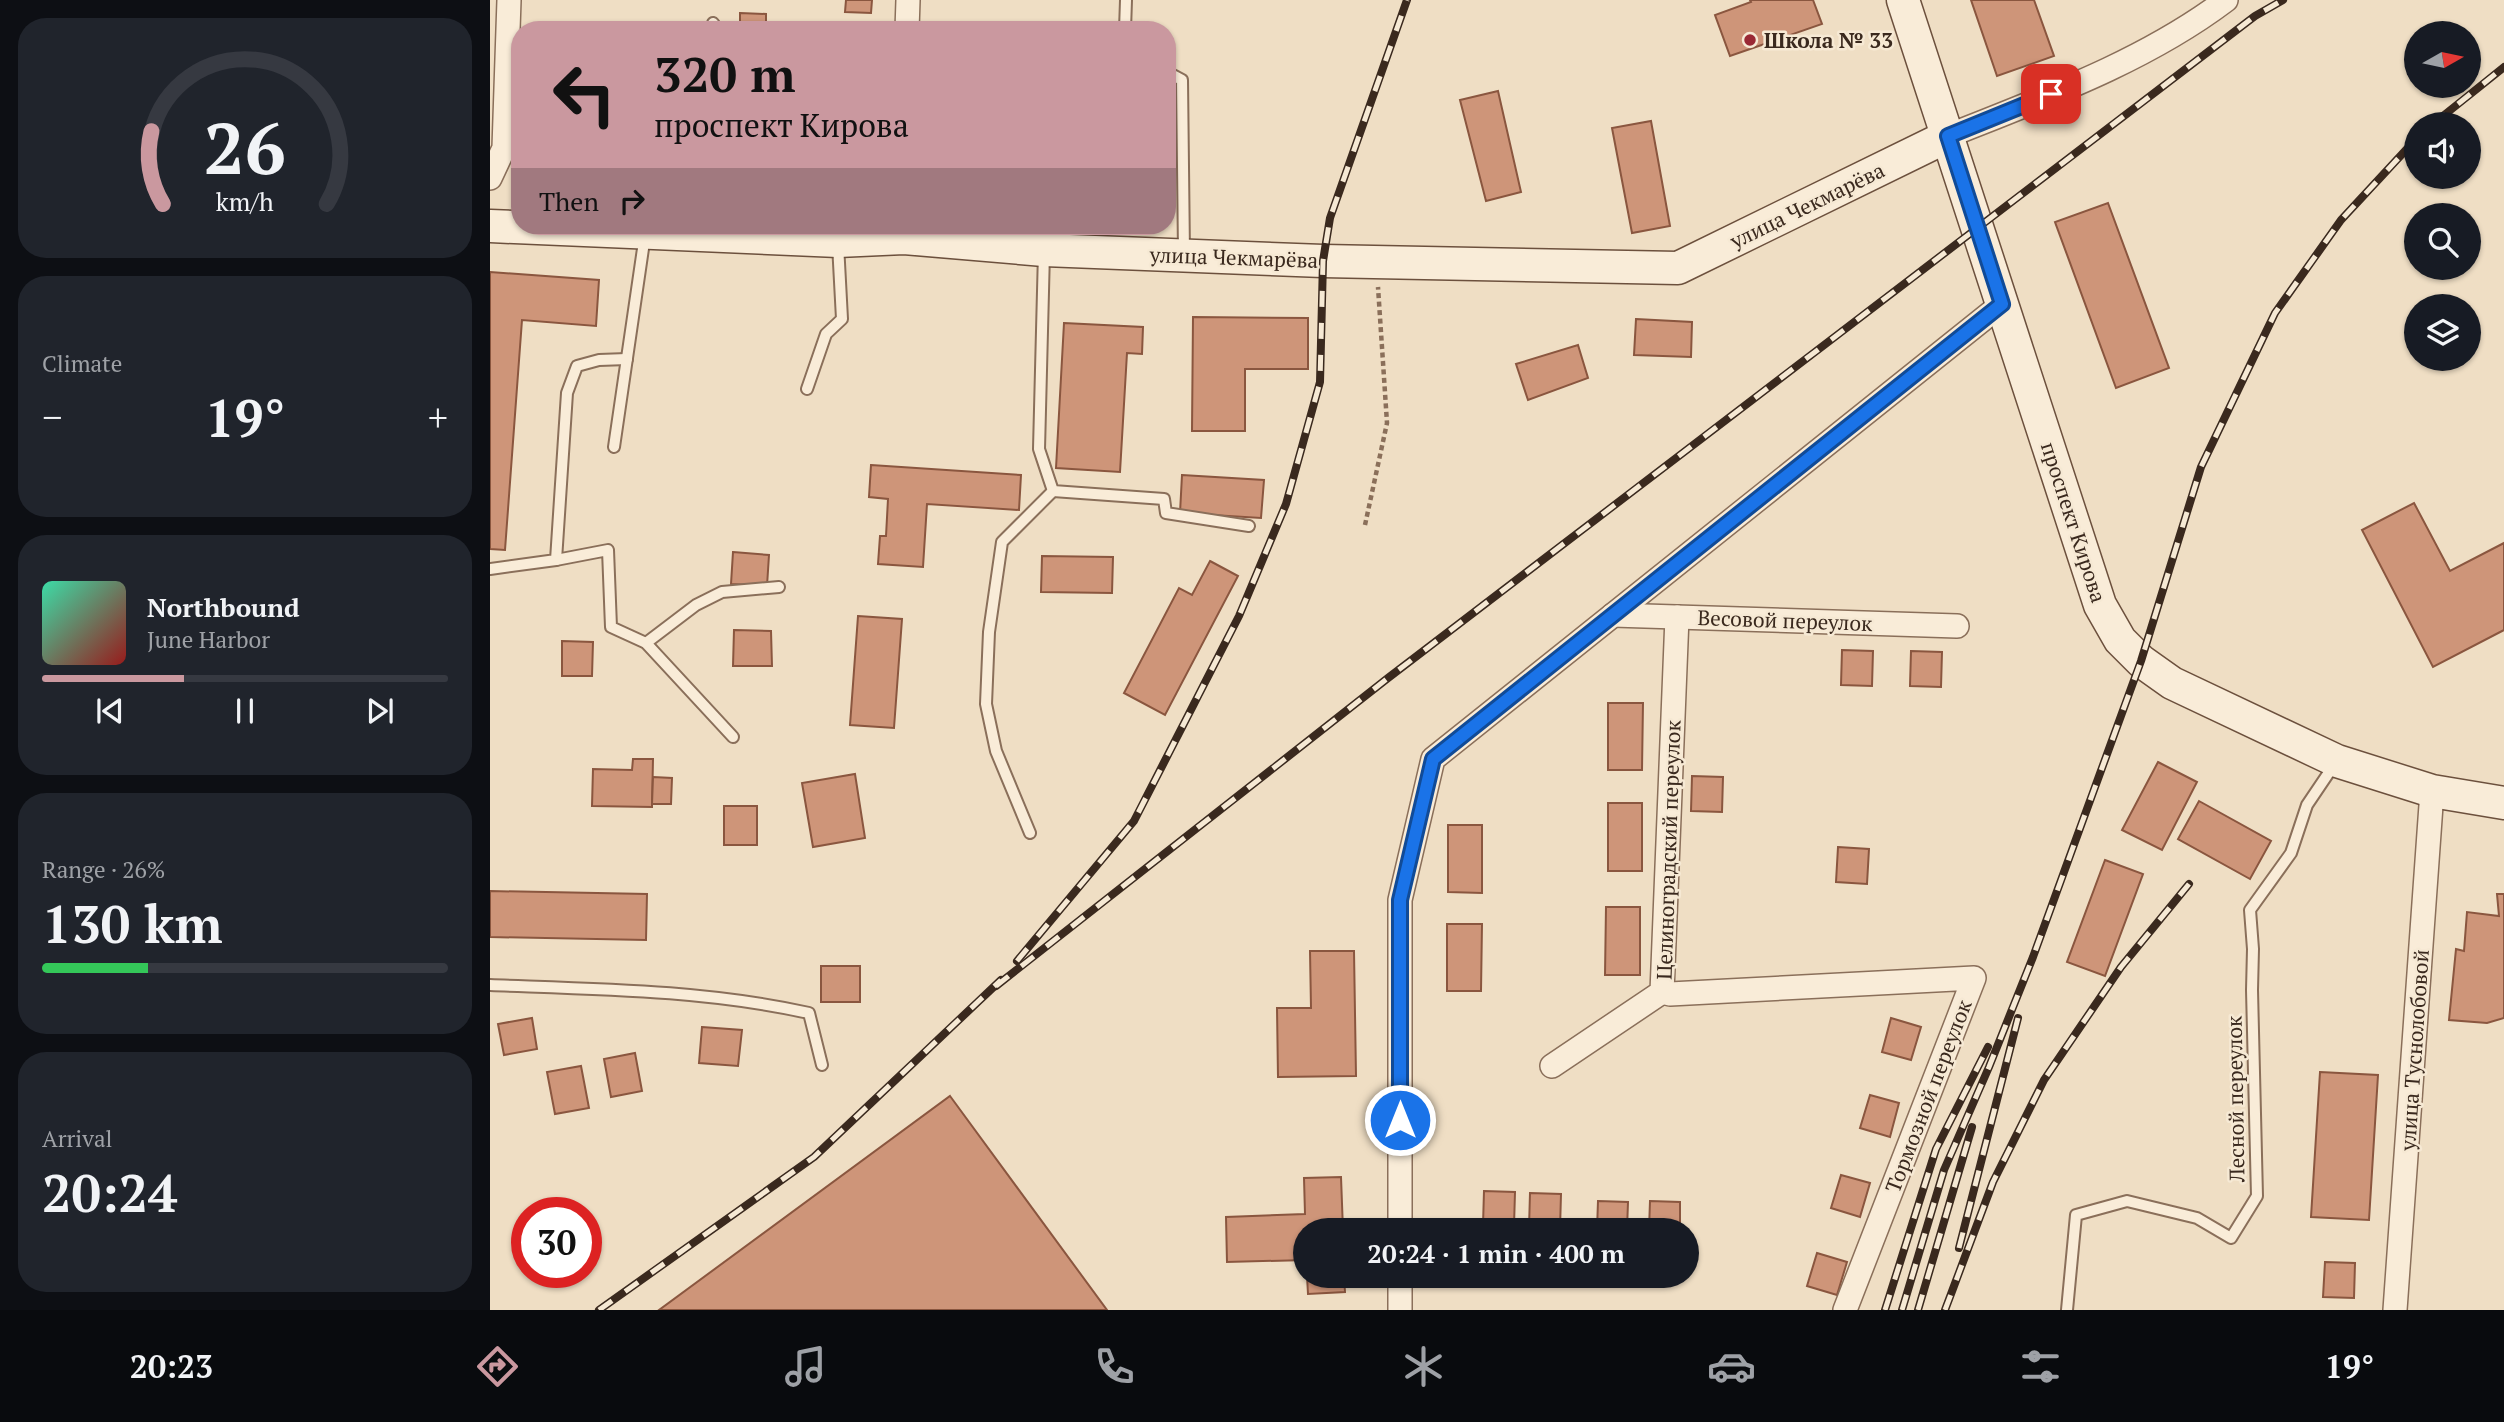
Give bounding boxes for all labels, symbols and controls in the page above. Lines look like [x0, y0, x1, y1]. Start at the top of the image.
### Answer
north arrow [2404, 21, 2482, 98]
map controls [2404, 21, 2481, 371]
place label: Школа № 33 [1764, 26, 1893, 54]
marker: Школа № 33 [1742, 32, 1758, 48]
text: 320 m [654, 41, 796, 106]
icon: left [539, 49, 630, 140]
pin [2021, 64, 2081, 124]
icon: arrive [2032, 75, 2070, 113]
text: 26 [204, 99, 286, 196]
text: проспект Кирова [654, 104, 909, 146]
button: sound [2404, 112, 2481, 189]
street label: улица Чекмарёва [1724, 155, 1889, 255]
icon: right [613, 182, 651, 220]
text: Then [539, 184, 599, 218]
text: km/h [216, 185, 274, 218]
button: search [2404, 203, 2481, 280]
street label: улица Чекмарёва [1148, 240, 1319, 274]
button: layers [2404, 294, 2481, 371]
text: Climate [42, 348, 122, 379]
text: 19° [205, 383, 285, 452]
text: − [42, 392, 62, 442]
text: + [428, 392, 448, 442]
street label: проспект Кирова [2035, 438, 2113, 606]
text: Northbound [147, 590, 300, 624]
street label: Весовой переулок [1697, 603, 1874, 637]
text: June Harbor [147, 624, 270, 655]
icon: previous [91, 692, 129, 730]
icon: pause [226, 692, 264, 730]
icon: next [361, 692, 399, 730]
street label: Целиноградский переулок [1649, 719, 1687, 980]
text: Range · 26% [42, 854, 165, 885]
text: 130 km [42, 889, 223, 958]
street label: улица Туснолобовой [2393, 948, 2435, 1153]
street label: Тормозной переулок [1878, 995, 1978, 1196]
street label: Лесной переулок [2220, 1015, 2250, 1183]
position arrow [1363, 1083, 1437, 1157]
text: Arrival [42, 1123, 113, 1154]
text: 20:24 [42, 1158, 177, 1227]
speed limit sign: 30 [511, 1197, 602, 1288]
text: 20:24 · 1 min · 400 m [1367, 1236, 1625, 1270]
icon: directions [473, 1342, 522, 1391]
icon: music [781, 1342, 830, 1391]
icon: phone [1090, 1342, 1139, 1391]
icon: climate [1399, 1342, 1448, 1391]
icon: car [1707, 1342, 1756, 1391]
icon: filters [2016, 1342, 2065, 1391]
text: 20:23 [130, 1345, 213, 1387]
text: 19° [2325, 1345, 2374, 1387]

